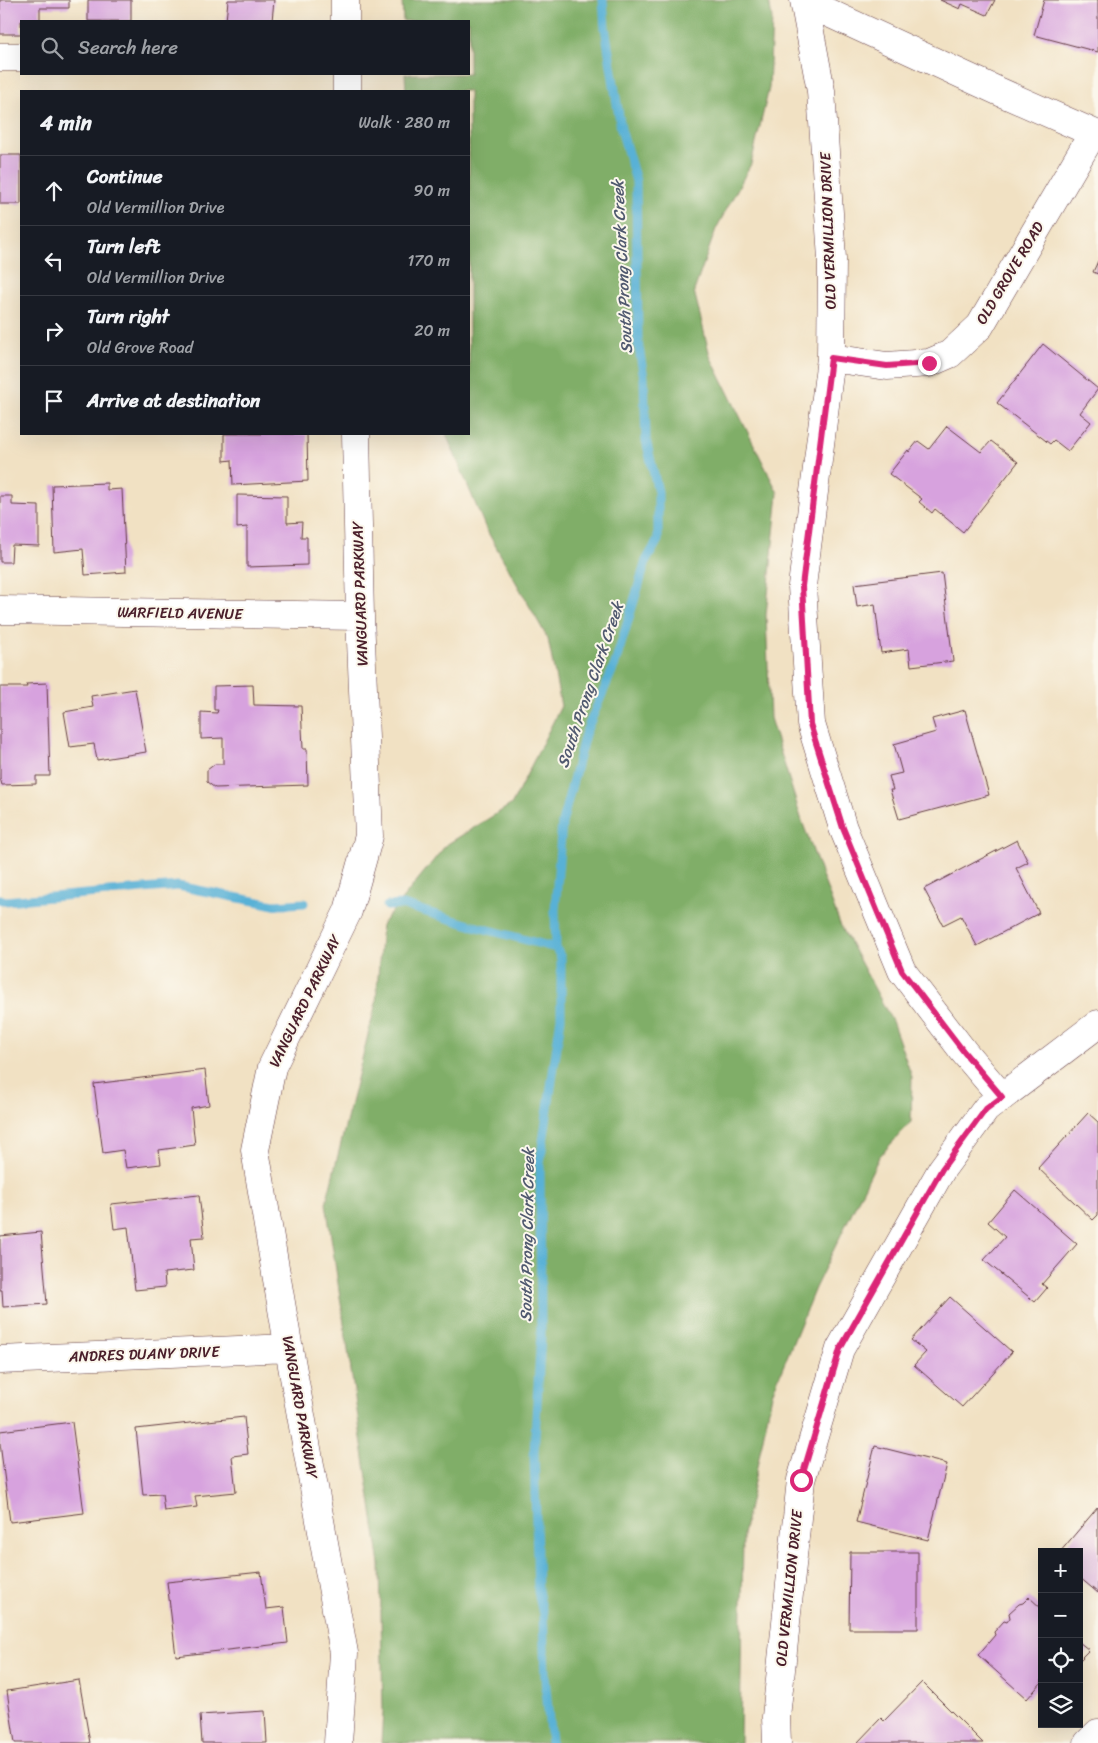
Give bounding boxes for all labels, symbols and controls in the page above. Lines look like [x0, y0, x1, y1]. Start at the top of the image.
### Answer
search box [20, 20, 470, 75]
text: Search here [78, 31, 178, 64]
icon: search [38, 34, 66, 62]
text: 4 min [40, 104, 92, 142]
text: Walk · 280 m [359, 108, 450, 137]
street label: OLD VERMILLION DRIVE [812, 150, 844, 310]
text: Continue [87, 160, 163, 193]
text: 90 m [414, 176, 450, 205]
icon: ahead [40, 177, 68, 205]
water label: South Prong Clark Creek [603, 177, 641, 354]
text: Old Vermillion Drive [87, 193, 224, 222]
street label: OLD GROVE ROAD [969, 216, 1051, 330]
text: Turn left [87, 230, 160, 263]
text: 170 m [407, 246, 450, 275]
icon: left [40, 247, 68, 275]
text: Old Vermillion Drive [87, 263, 224, 292]
text: Turn right [87, 300, 169, 333]
text: 20 m [414, 316, 450, 345]
icon: right [40, 317, 68, 345]
text: Old Grove Road [87, 333, 193, 362]
route end [918, 352, 941, 375]
text: Arrive at destination [87, 384, 260, 417]
icon: arrive [40, 387, 68, 415]
street label: VANGUARD PARKWAY [344, 520, 376, 667]
water label: South Prong Clark Creek [548, 596, 633, 772]
street label: WARFIELD AVENUE [117, 599, 245, 627]
street label: VANGUARD PARKWAY [262, 929, 349, 1072]
water label: South Prong Clark Creek [511, 1146, 543, 1322]
street label: VANGUARD PARKWAY [275, 1334, 326, 1482]
street label: ANDRES DUANY DRIVE [67, 1338, 221, 1370]
route start [790, 1469, 813, 1492]
street label: OLD VERMILLION DRIVE [768, 1507, 810, 1668]
map controls [1038, 1548, 1083, 1728]
button: + [1038, 1548, 1083, 1593]
button: − [1038, 1593, 1083, 1638]
button: locate [1038, 1638, 1083, 1683]
button: layers [1038, 1683, 1083, 1728]

